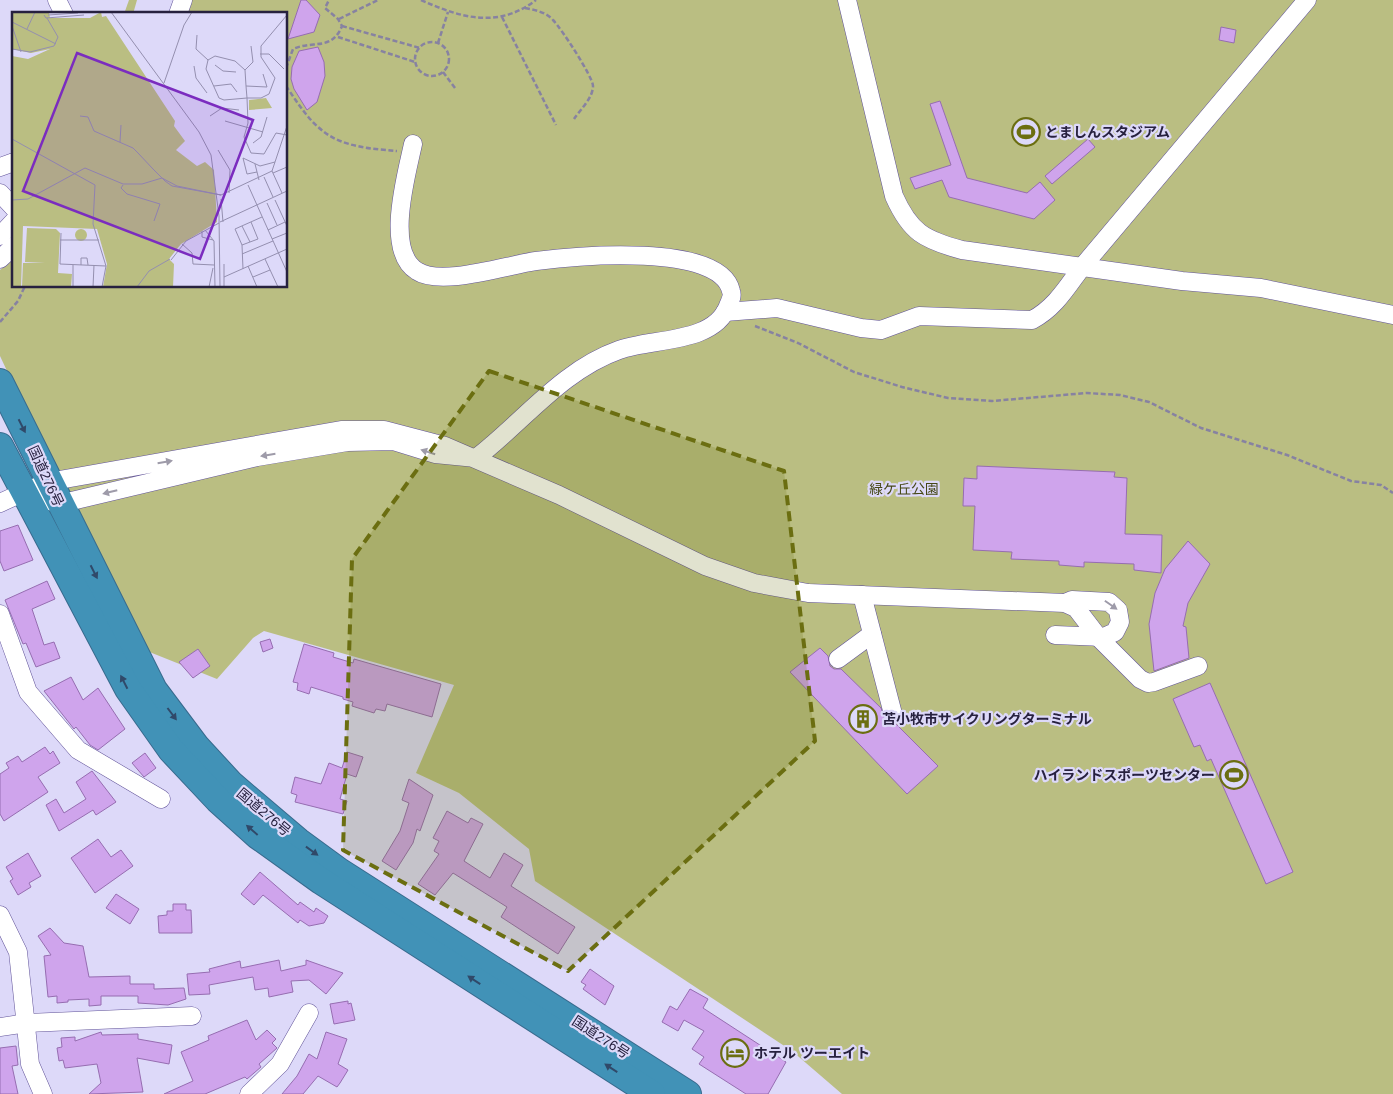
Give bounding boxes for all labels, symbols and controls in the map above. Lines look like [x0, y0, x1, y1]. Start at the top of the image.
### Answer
inset map [12, 12, 288, 288]
sports icon: とましんスタジアム [1011, 117, 1041, 147]
place label: とましんスタジアム [1045, 124, 1170, 140]
one-way arrow [18, 419, 26, 433]
street label: 国道276号 [25, 443, 67, 509]
one-way arrow [420, 447, 435, 455]
one-way arrow [259, 451, 275, 459]
one-way arrow [157, 457, 173, 465]
park label: 緑ケ丘公園 [869, 481, 939, 497]
one-way arrow [102, 488, 117, 496]
one-way arrow [90, 564, 98, 579]
one-way arrow [1104, 601, 1118, 610]
one-way arrow [120, 675, 128, 689]
building icon: 苫小牧市サイクリングターミナル [848, 704, 878, 734]
one-way arrow [167, 707, 177, 721]
place label: 苫小牧市サイクリングターミナル [882, 711, 1092, 727]
sports icon: ハイランドスポーツセンター [1219, 760, 1249, 790]
place label: ハイランドスポーツセンター [1034, 767, 1215, 783]
street label: 国道276号 [234, 785, 294, 839]
one-way arrow [246, 825, 259, 836]
one-way arrow [305, 846, 319, 856]
one-way arrow [467, 976, 480, 985]
street label: 国道276号 [569, 1012, 633, 1062]
hotel icon: ホテル ツーエイト [720, 1038, 750, 1068]
place label: ホテル ツーエイト [754, 1045, 870, 1061]
one-way arrow [604, 1063, 617, 1072]

